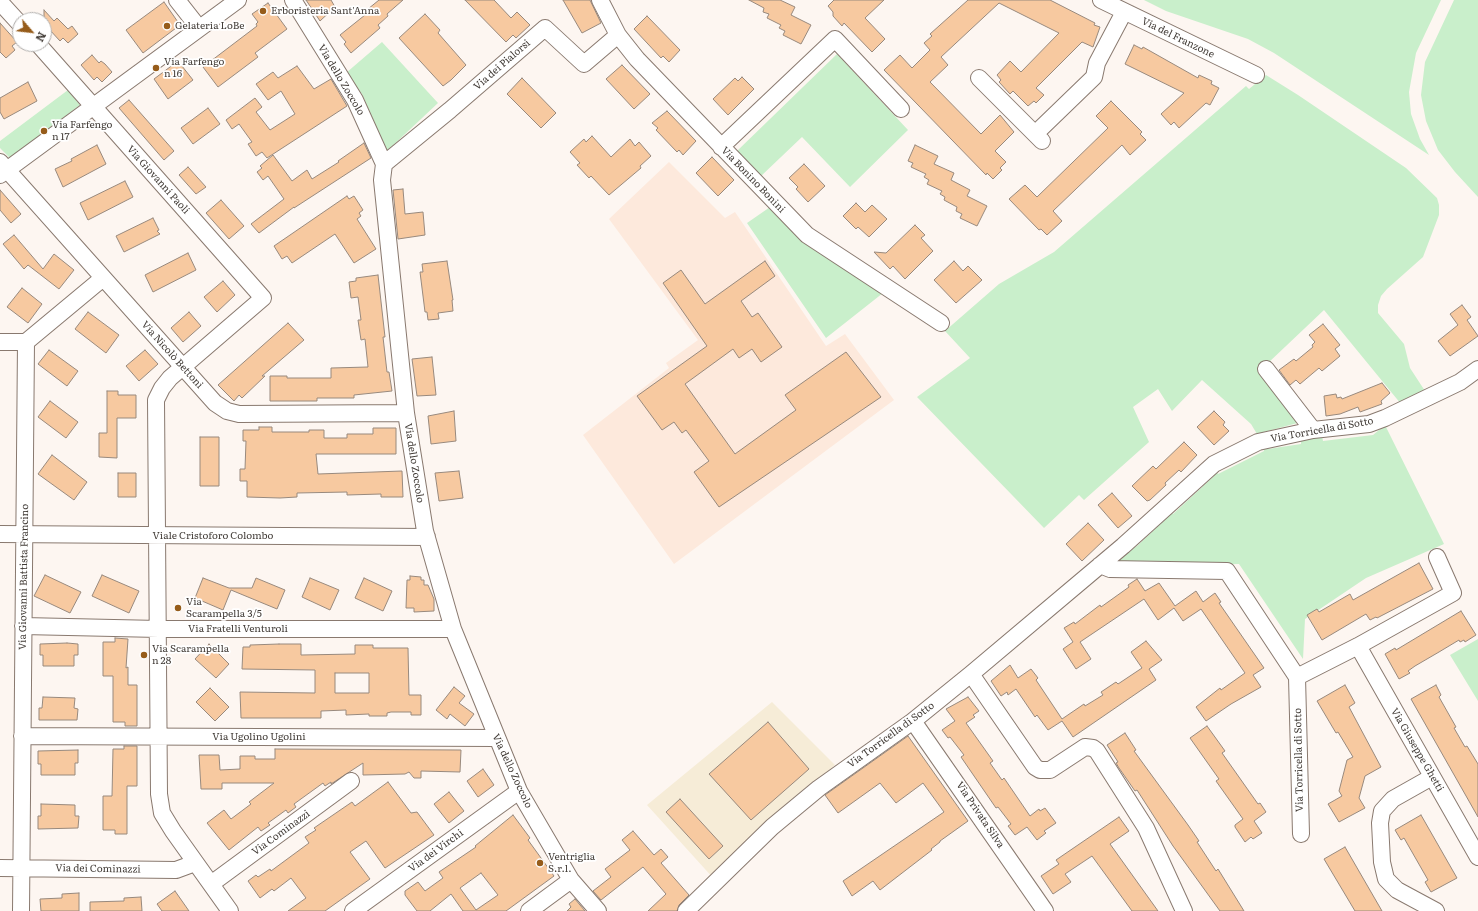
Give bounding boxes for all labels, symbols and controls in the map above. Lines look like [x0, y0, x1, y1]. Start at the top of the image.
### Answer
place label: Erboristeria Sant'Anna [271, 5, 379, 17]
marker: Erboristeria Sant'Anna [258, 6, 268, 16]
north arrow [12, 12, 52, 52]
street label: Via del Franzone [1140, 15, 1216, 61]
place label: Gelateria LoBe [175, 20, 245, 32]
marker: Gelateria LoBe [162, 21, 172, 31]
text: N [32, 29, 51, 45]
street label: Via dei Pialorsi [471, 37, 533, 93]
street label: Via dello Zoccolo [315, 42, 367, 118]
place label: Via Farfengo n 16 [164, 56, 224, 80]
marker: Via Farfengo n 16 [151, 63, 161, 73]
place label: Via Farfengo n 17 [52, 119, 112, 142]
marker: Via Farfengo n 17 [39, 126, 49, 136]
street label: Via Giovanni Paoli [124, 143, 192, 217]
street label: Via Bonino Bonini [718, 145, 788, 215]
street label: Via Nicolò Bettoni [139, 319, 205, 391]
street label: Via Torricella di Sotto [1270, 415, 1374, 445]
street label: Via dello Zoccolo [402, 422, 426, 504]
street label: Via Giovanni Battista Francino [17, 504, 31, 650]
street label: Viale Cristoforo Colombo [153, 530, 273, 542]
place label: Via Scarampella 3/5 [186, 596, 262, 620]
marker: Via Scarampella 3/5 [173, 603, 183, 613]
street label: Via Fratelli Venturoli [188, 623, 288, 635]
place label: Via Scarampella n 28 [152, 643, 229, 666]
marker: Via Scarampella n 28 [139, 650, 149, 660]
street label: Via Torricella di Sotto [845, 699, 937, 771]
street label: Via Giuseppe Ghetti [1388, 706, 1446, 794]
street label: Via Torricella di Sotto [1292, 708, 1306, 812]
street label: Via Ugolino Ugolini [212, 731, 306, 743]
street label: Via dello Zoccolo [490, 732, 534, 810]
street label: Via Privata Silva [953, 780, 1007, 850]
street label: Via Cominazzi [250, 808, 312, 858]
street label: Via dei Virchi [406, 827, 466, 875]
place label: Ventriglia S.r.l. [548, 851, 595, 874]
marker: Ventriglia S.r.l. [535, 858, 545, 868]
street label: Via dei Cominazzi [55, 862, 141, 876]

